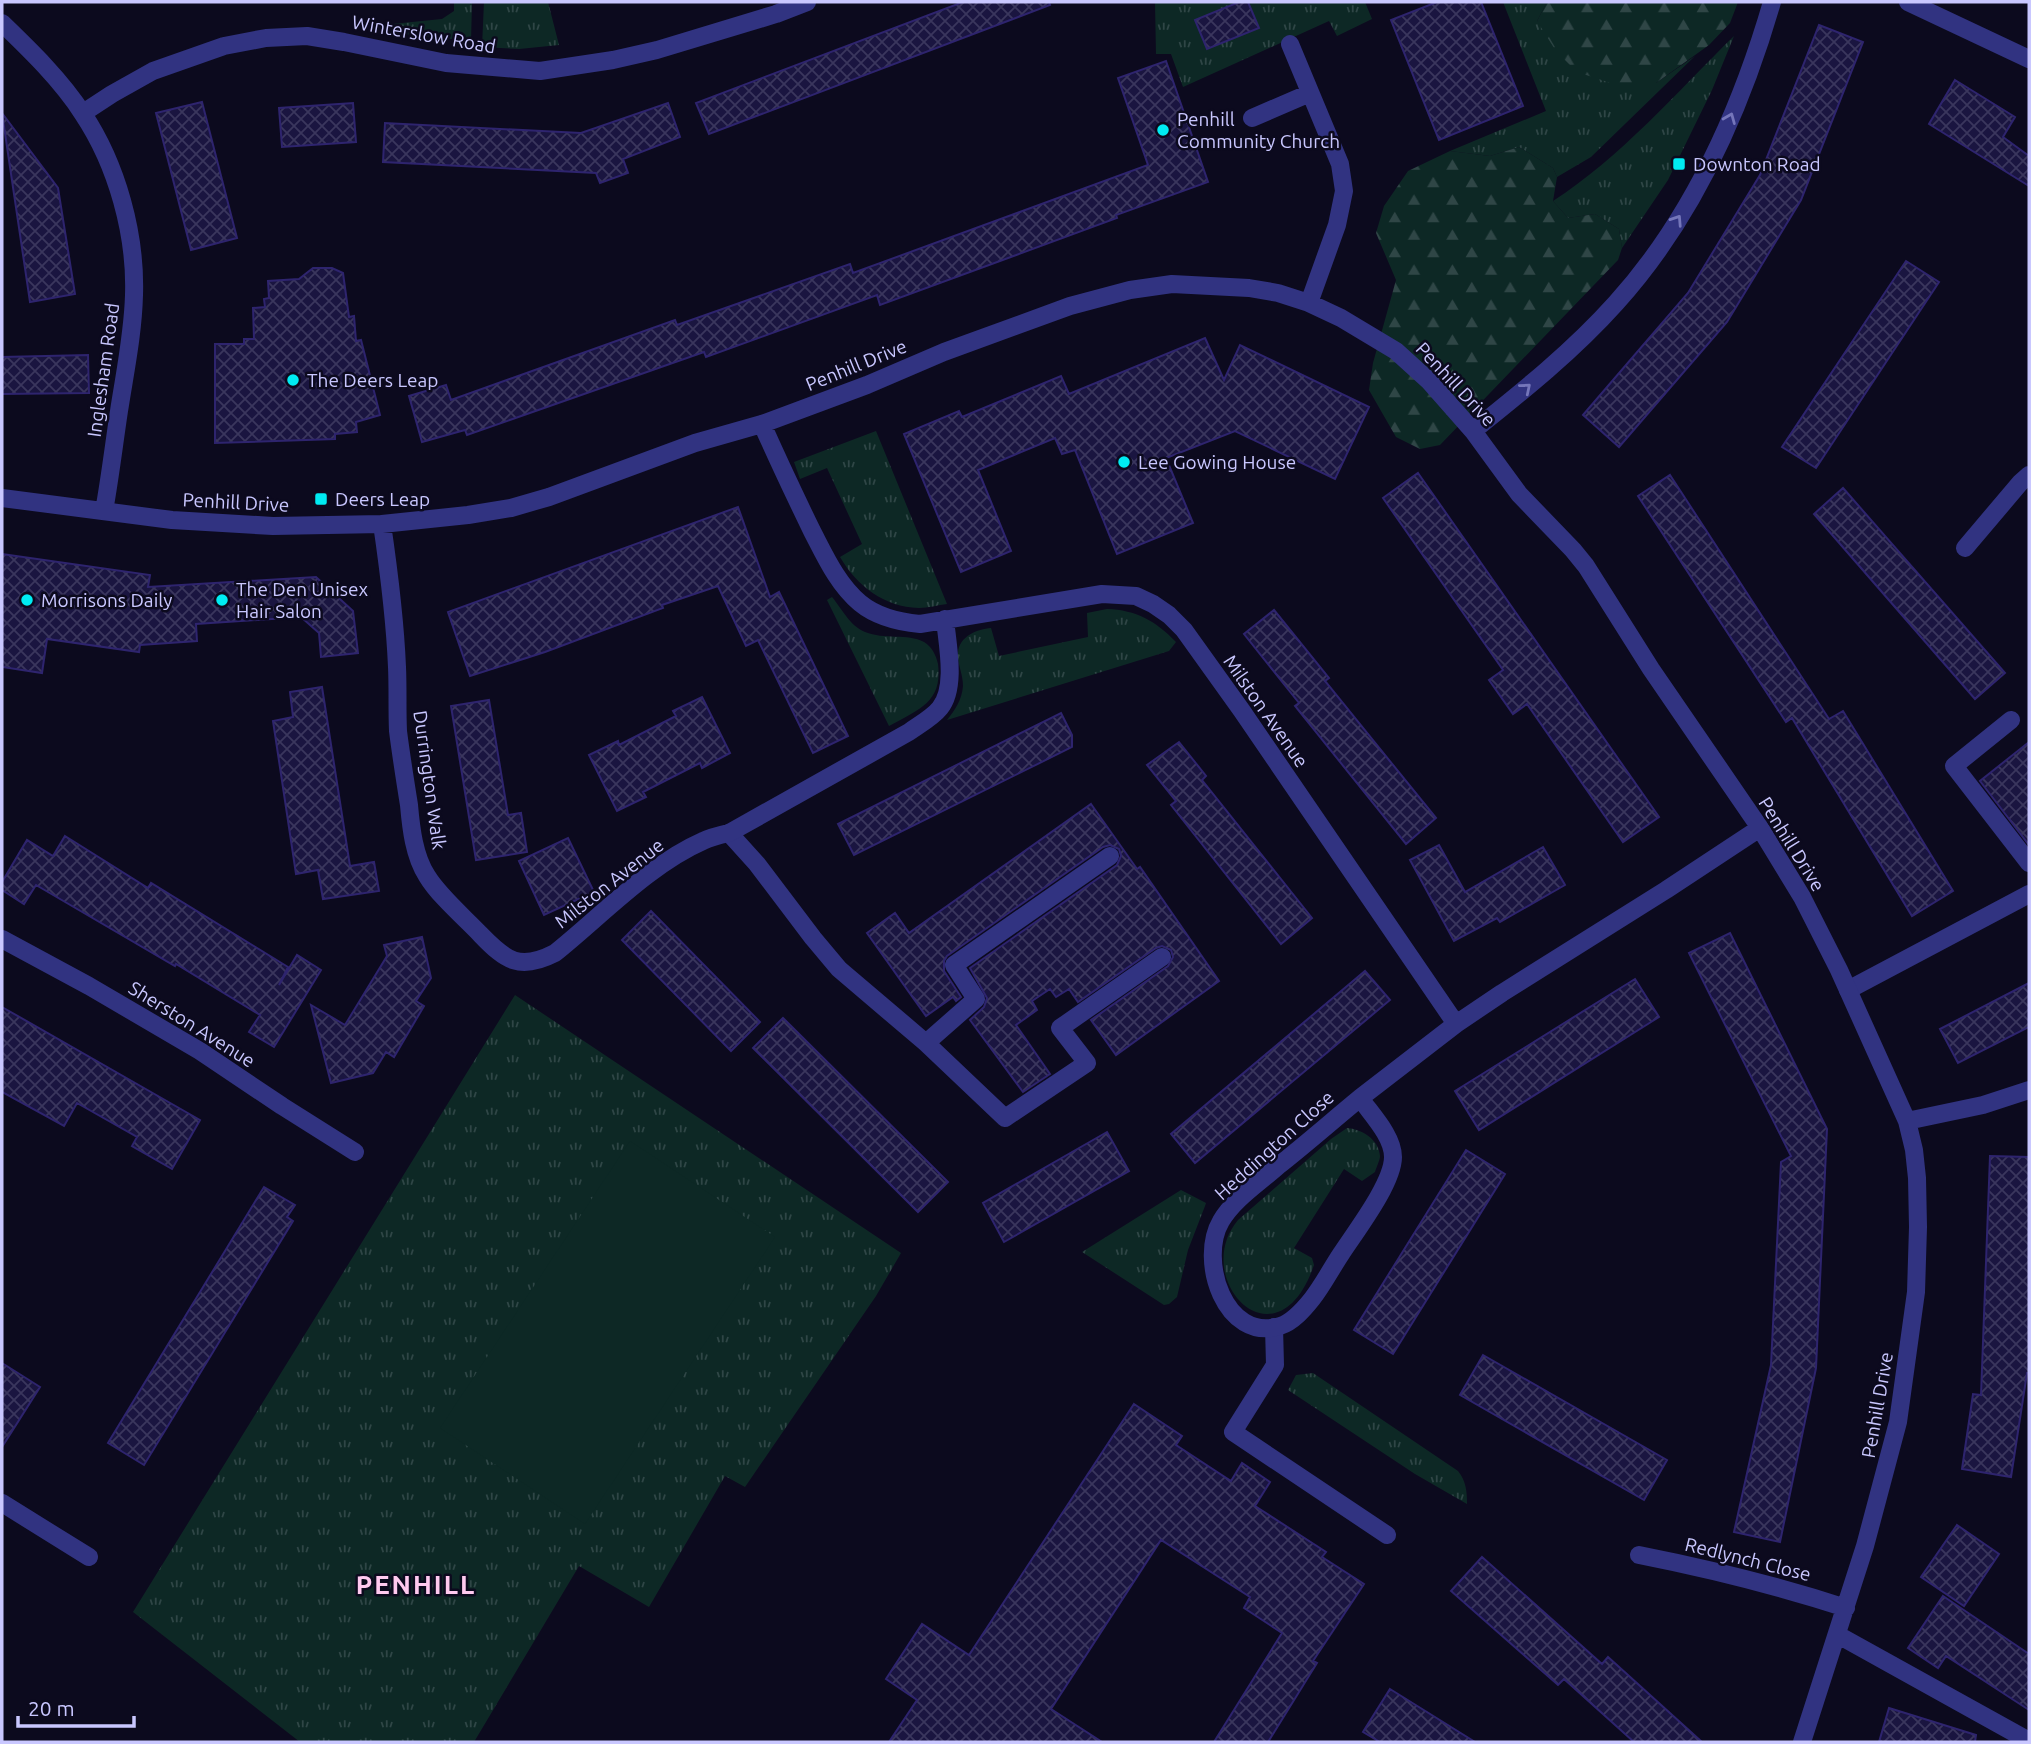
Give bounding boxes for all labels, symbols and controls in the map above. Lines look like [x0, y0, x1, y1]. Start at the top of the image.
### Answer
street label: Winterslow Road [350, 11, 498, 57]
place label: Penhill Community Church [1177, 108, 1340, 152]
one-way arrow [1722, 113, 1736, 126]
marker: Penhill Community Church [1155, 122, 1171, 138]
place label: Downton Road [1693, 153, 1821, 175]
marker: Downton Road [1671, 156, 1687, 172]
one-way arrow [1668, 215, 1681, 228]
street label: Inglesham Road [83, 301, 123, 439]
street label: Penhill Drive [802, 335, 910, 395]
street label: Penhill Drive [1411, 337, 1501, 431]
place label: The Deers Leap [307, 369, 438, 391]
marker: The Deers Leap [285, 372, 301, 388]
one-way arrow [1517, 384, 1530, 396]
place label: Lee Gowing House [1138, 451, 1296, 473]
marker: Lee Gowing House [1116, 454, 1132, 470]
street label: Penhill Drive [182, 488, 290, 516]
place label: Deers Leap [335, 488, 430, 510]
marker: Deers Leap [313, 491, 329, 507]
place label: The Den Unisex Hair Salon [236, 578, 369, 622]
place label: Morrisons Daily [41, 589, 172, 611]
marker: Morrisons Daily [19, 592, 35, 608]
marker: The Den Unisex Hair Salon [214, 592, 230, 608]
street label: Milston Avenue [1219, 651, 1313, 771]
street label: Durrington Walk [409, 709, 451, 851]
street label: Penhill Drive [1754, 793, 1830, 895]
street label: Milston Avenue [550, 834, 668, 932]
street label: Sherston Avenue [125, 976, 259, 1072]
street label: Heddington Close [1210, 1086, 1338, 1204]
street label: Penhill Drive [1857, 1350, 1897, 1460]
street label: Redlynch Close [1683, 1533, 1813, 1585]
district label: PENHILL [356, 1570, 476, 1599]
scale bar [18, 1684, 133, 1728]
text: 20 m [28, 1696, 75, 1720]

